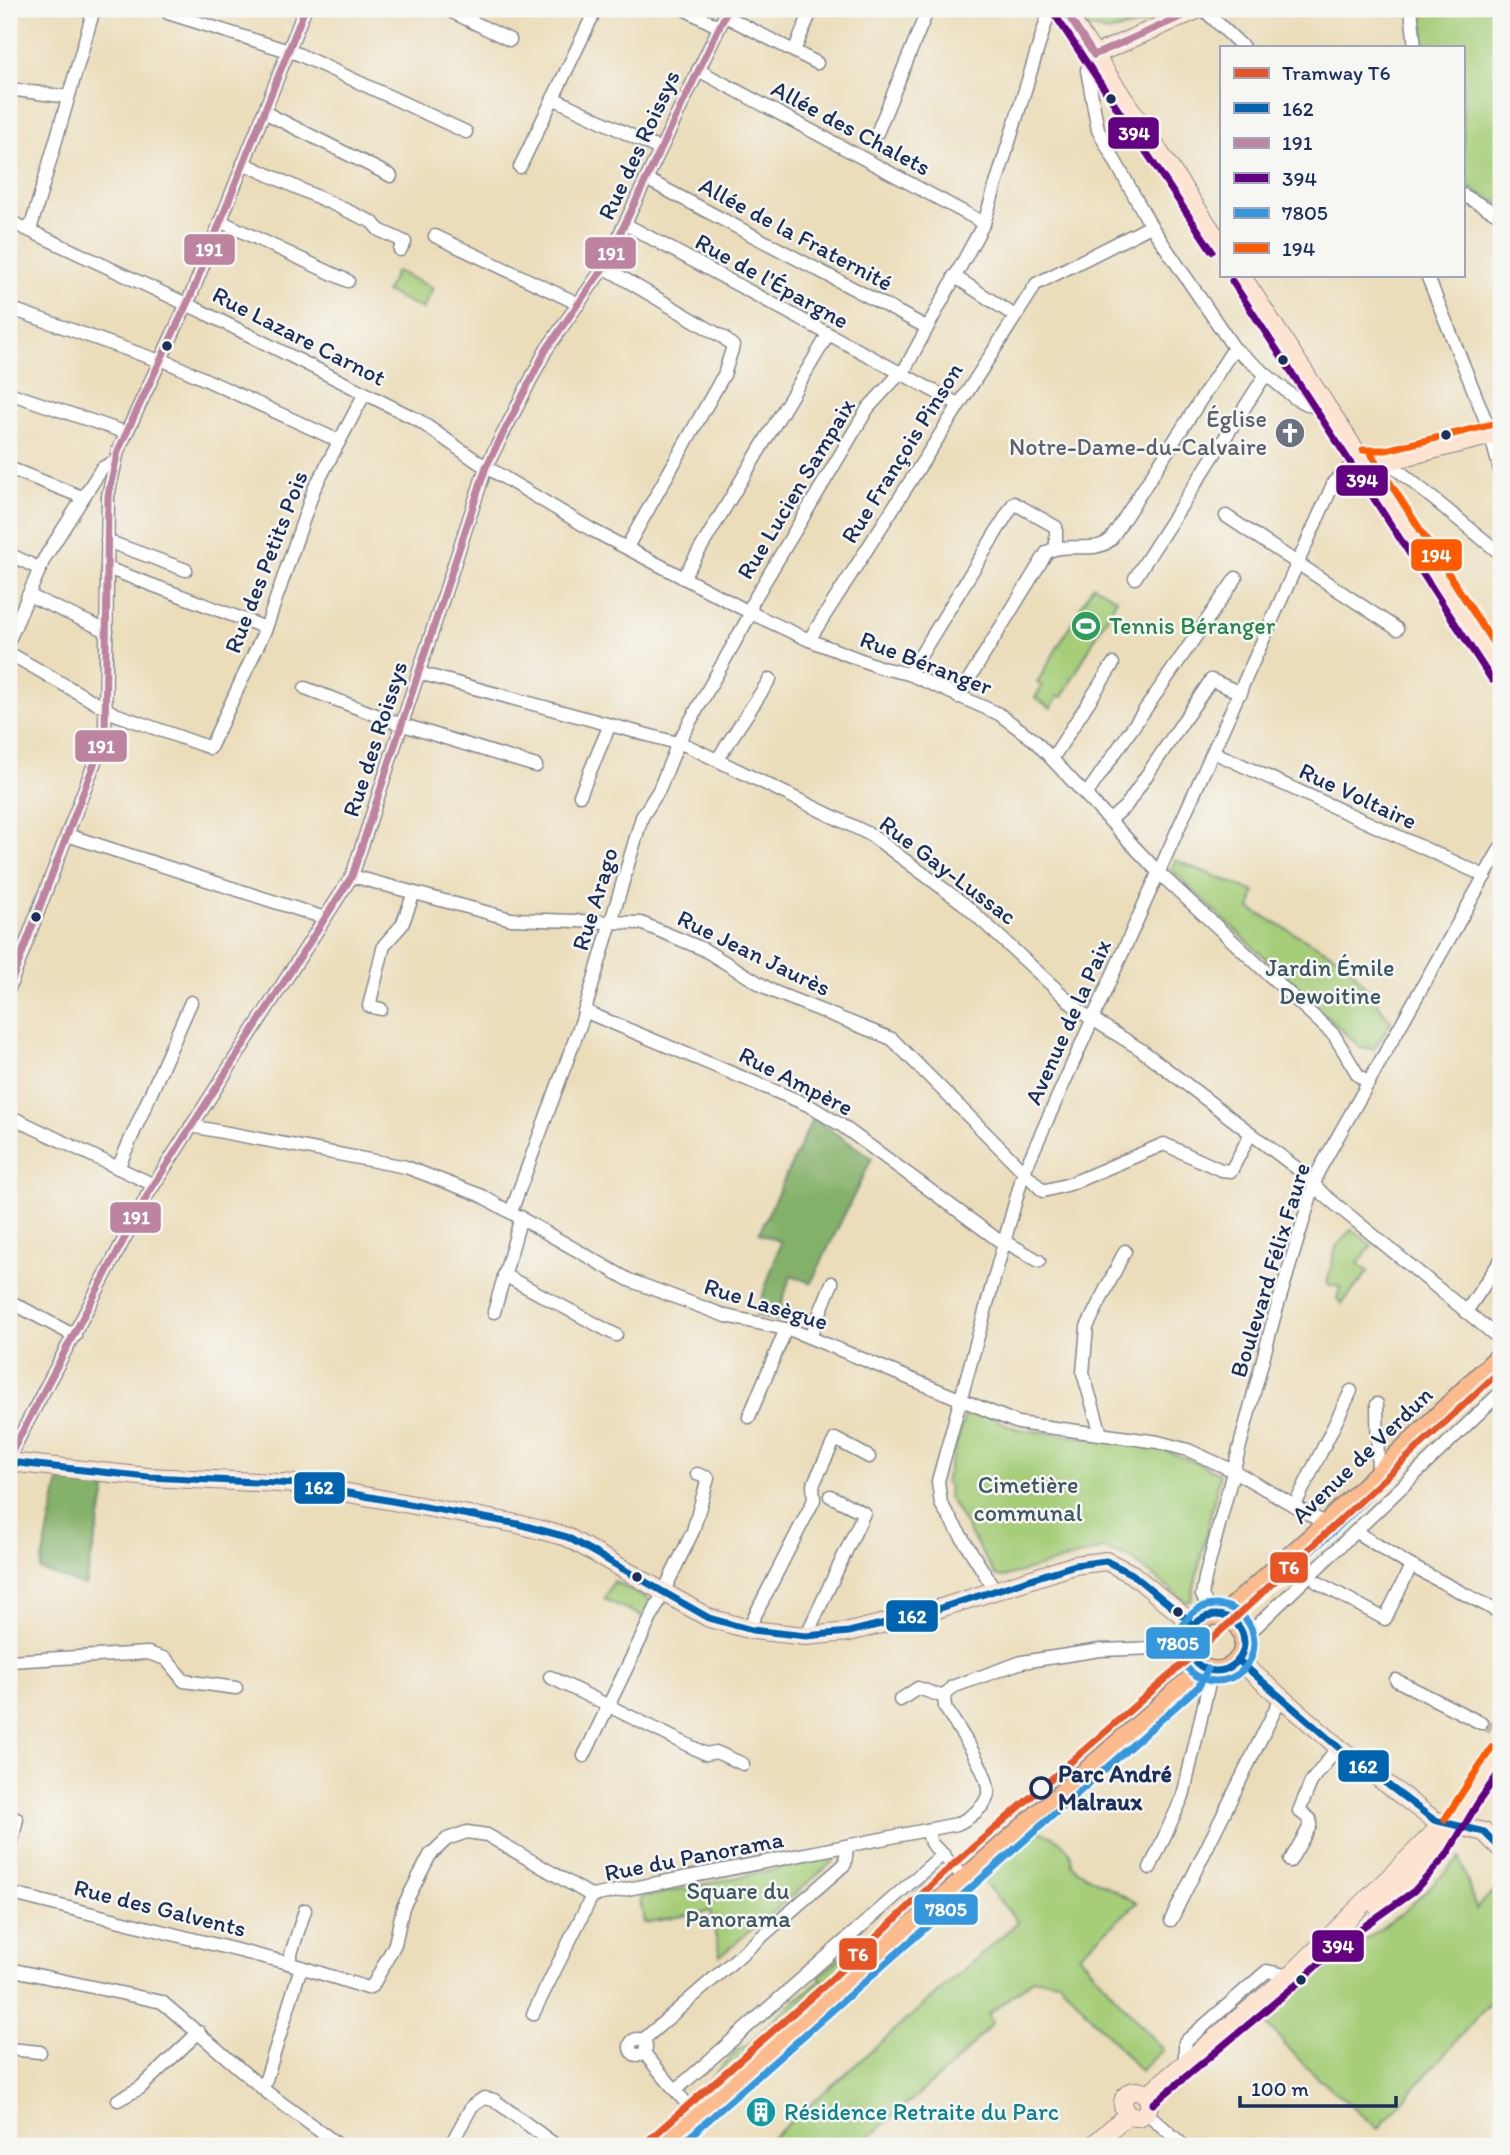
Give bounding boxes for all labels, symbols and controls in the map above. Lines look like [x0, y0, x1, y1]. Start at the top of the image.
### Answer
legend [1220, 46, 1464, 276]
text: Tramway T6 [1282, 60, 1391, 85]
street label: Rue des Roissys [591, 65, 686, 224]
street label: Allée des Chalets [767, 73, 936, 182]
unlabelled marker [1104, 92, 1118, 106]
text: 162 [1282, 96, 1314, 121]
line badge: 394 [1107, 116, 1160, 150]
text: 394 [1118, 122, 1150, 145]
text: 191 [1282, 130, 1313, 155]
text: 394 [1282, 166, 1317, 191]
street label: Allée de la Fraternité [695, 170, 898, 297]
text: 7805 [1282, 200, 1328, 225]
street label: Rue de l'Épargne [690, 226, 854, 335]
line badge: 191 [183, 233, 236, 266]
line badge: 191 [584, 236, 637, 270]
text: 194 [1282, 236, 1316, 261]
text: 191 [195, 238, 223, 261]
text: 191 [597, 242, 625, 265]
street label: Rue Lazare Carnot [208, 279, 391, 392]
unlabelled marker [160, 339, 174, 353]
unlabelled marker [1276, 353, 1290, 367]
street label: Rue François Pinson [834, 357, 969, 548]
street label: Rue Lucien Sampaix [730, 393, 861, 584]
place label: Église Notre-Dame-du-Calvaire [1009, 404, 1267, 461]
church icon: Église Notre-Dame-du-Calvaire [1273, 416, 1307, 450]
unlabelled marker [1439, 428, 1453, 442]
line badge: 394 [1335, 464, 1389, 497]
street label: Rue des Petits Pois [217, 467, 314, 657]
text: 394 [1346, 469, 1378, 492]
line badge: 194 [1410, 538, 1463, 572]
text: 194 [1421, 544, 1452, 567]
sports icon: Tennis Béranger [1069, 609, 1103, 643]
place label: Tennis Béranger [1109, 611, 1276, 640]
street label: Rue Béranger [856, 624, 997, 701]
street label: Rue des Roissys [336, 657, 413, 820]
line badge: 191 [74, 729, 128, 763]
text: 191 [87, 735, 115, 758]
street label: Rue Voltaire [1295, 756, 1422, 835]
street label: Rue Gay-Lussac [874, 809, 1023, 931]
street label: Rue Arago [565, 844, 624, 954]
street label: Rue Jean Jaurès [673, 903, 836, 1002]
unlabelled marker [29, 910, 43, 924]
street label: Avenue de la Paix [1018, 935, 1117, 1109]
park label: Jardin Émile Dewoitine [1266, 953, 1395, 1010]
street label: Rue Ampère [734, 1039, 858, 1122]
street label: Boulevard Félix Faure [1223, 1159, 1316, 1381]
line badge: 191 [109, 1201, 162, 1234]
text: 191 [122, 1206, 150, 1229]
street label: Rue Lasègue [701, 1271, 832, 1336]
street label: Avenue de Verdun [1285, 1380, 1439, 1529]
park label: Cimetière communal [974, 1470, 1083, 1527]
line badge: 162 [293, 1471, 346, 1505]
text: 162 [305, 1476, 333, 1499]
line badge: T6 [1269, 1551, 1309, 1584]
text: T6 [1278, 1556, 1299, 1579]
unlabelled marker [630, 1570, 644, 1584]
line badge: 162 [885, 1599, 939, 1633]
text: 162 [898, 1605, 926, 1628]
unlabelled marker [1171, 1605, 1185, 1619]
line badge: 7805 [1145, 1626, 1211, 1660]
text: 7805 [1156, 1632, 1199, 1655]
line badge: 162 [1337, 1749, 1390, 1783]
text: 162 [1349, 1755, 1377, 1778]
place label: Parc André Malraux [1058, 1759, 1172, 1816]
marker: Parc André Malraux [1030, 1777, 1052, 1799]
street label: Rue du Panorama [602, 1824, 786, 1887]
street label: Rue des Galvents [71, 1872, 249, 1943]
park label: Square du Panorama [685, 1876, 791, 1933]
line badge: 7805 [913, 1893, 979, 1926]
text: 7805 [924, 1898, 967, 1921]
line badge: 394 [1311, 1929, 1365, 1963]
text: 394 [1322, 1935, 1354, 1958]
line badge: T6 [838, 1937, 878, 1971]
text: T6 [847, 1943, 868, 1966]
unlabelled marker [1294, 1973, 1308, 1987]
scale bar [1240, 2064, 1396, 2108]
text: 100 m [1251, 2076, 1309, 2101]
building icon: Résidence Retraite du Parc [744, 2095, 778, 2129]
place label: Résidence Retraite du Parc [784, 2097, 1059, 2126]

